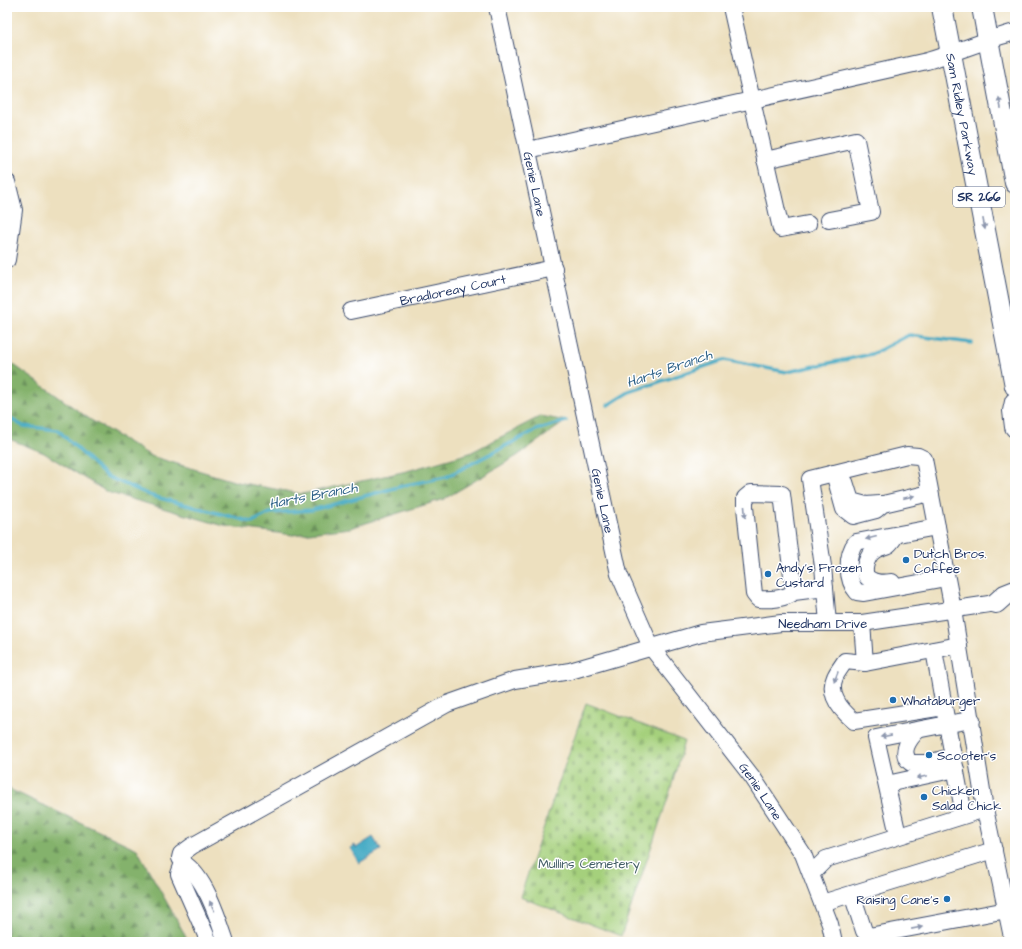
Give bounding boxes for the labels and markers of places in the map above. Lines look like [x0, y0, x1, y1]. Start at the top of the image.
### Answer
place label: Dutch Bros. Coffee [914, 545, 986, 578]
marker: Dutch Bros. Coffee [901, 555, 911, 565]
place label: Andy's Frozen Custard [776, 559, 862, 592]
marker: Andy's Frozen Custard [763, 569, 773, 579]
place label: Whataburger [901, 692, 980, 711]
marker: Whataburger [888, 695, 898, 705]
place label: Scooter's [937, 747, 997, 765]
marker: Scooter's [924, 750, 934, 760]
place label: Chicken Salad Chick [932, 782, 1001, 815]
marker: Chicken Salad Chick [919, 792, 929, 802]
place label: Raising Cane's [856, 891, 939, 910]
marker: Raising Cane's [942, 894, 952, 904]

